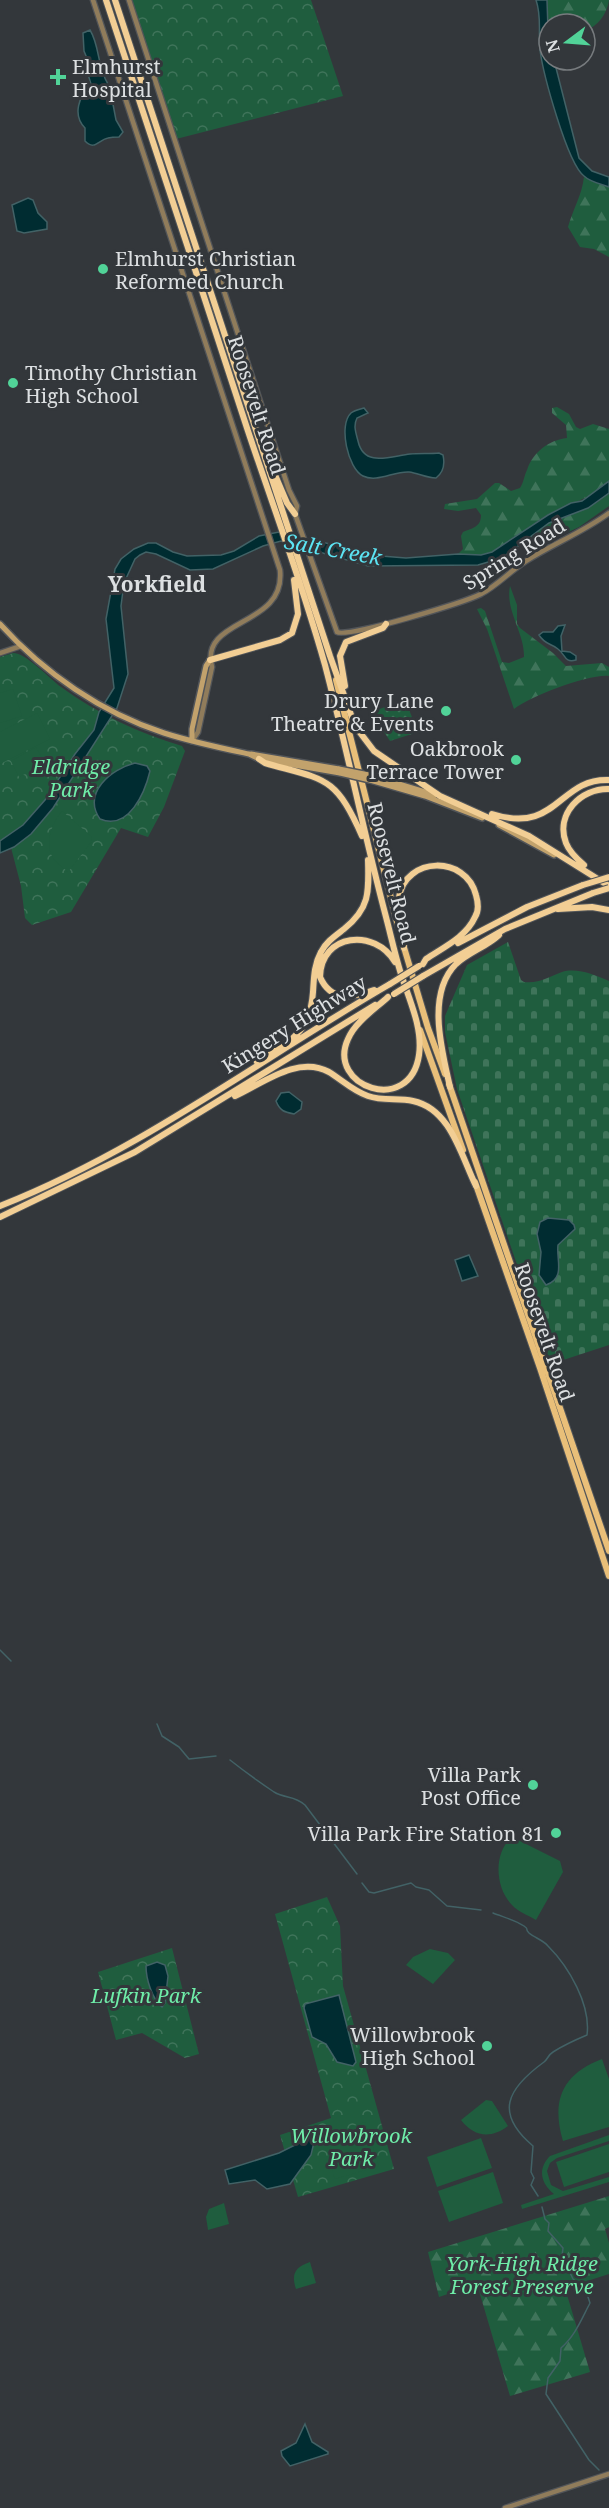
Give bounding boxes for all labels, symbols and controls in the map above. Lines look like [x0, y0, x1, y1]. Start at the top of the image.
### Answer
north arrow [537, 12, 597, 72]
text: N [540, 37, 565, 55]
place label: Elmhurst Hospital [72, 53, 160, 103]
marker: Elmhurst Hospital [49, 68, 67, 86]
place label: Elmhurst Christian Reformed Church [115, 245, 296, 295]
marker: Elmhurst Christian Reformed Church [96, 262, 110, 276]
street label: Roosevelt Road [222, 332, 292, 478]
place label: Timothy Christian High School [25, 359, 197, 409]
marker: Timothy Christian High School [6, 376, 20, 390]
street label: Spring Road [458, 512, 570, 596]
water label: Salt Creek [282, 527, 385, 572]
district label: Yorkfield [108, 570, 207, 598]
place label: Drury Lane Theatre & Events [271, 687, 434, 737]
marker: Drury Lane Theatre & Events [439, 704, 453, 718]
place label: Oakbrook Terrace Tower [366, 735, 505, 785]
park label: Eldridge Park [31, 753, 110, 803]
marker: Oakbrook Terrace Tower [509, 753, 523, 767]
street label: Roosevelt Road [361, 799, 423, 947]
street label: Kingery Highway [217, 968, 372, 1079]
street label: Roosevelt Road [509, 1259, 581, 1405]
place label: Villa Park Post Office [421, 1761, 521, 1811]
marker: Villa Park Post Office [526, 1778, 540, 1792]
place label: Villa Park Fire Station 81 [307, 1820, 544, 1847]
marker: Villa Park Fire Station 81 [549, 1826, 563, 1840]
park label: Lufkin Park [90, 1982, 202, 2009]
place label: Willowbrook High School [350, 2021, 475, 2071]
marker: Willowbrook High School [480, 2039, 494, 2053]
park label: Willowbrook Park [290, 2122, 412, 2172]
park label: York-High Ridge Forest Preserve [446, 2250, 598, 2300]

